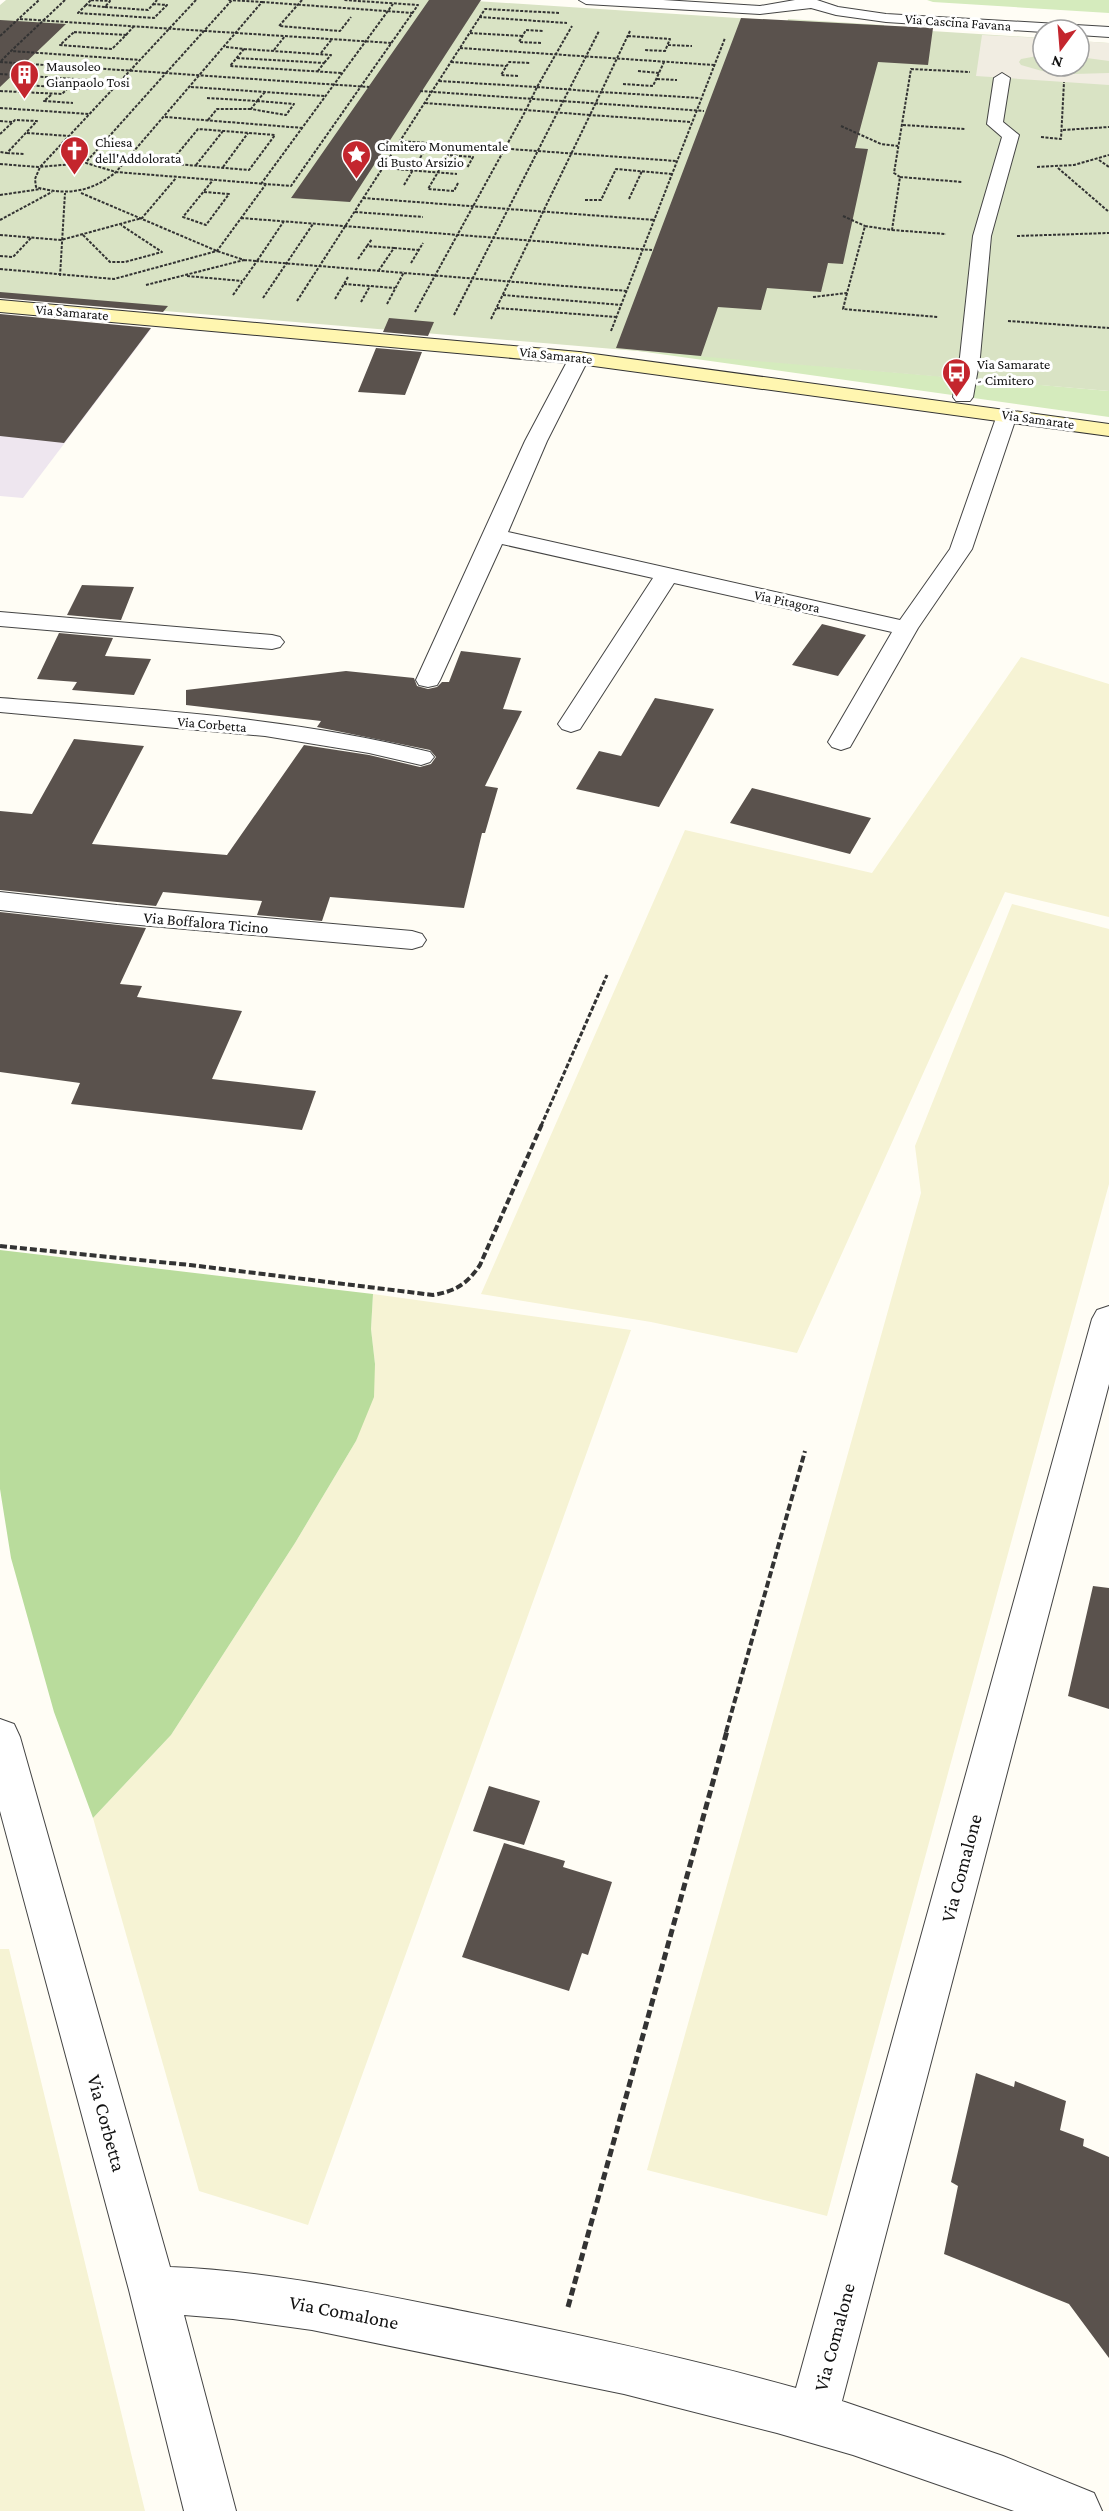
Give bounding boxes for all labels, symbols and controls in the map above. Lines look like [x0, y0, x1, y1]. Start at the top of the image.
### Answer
street label: Via Cascina Favana [904, 10, 1012, 34]
north arrow [1031, 18, 1091, 78]
text: N [1049, 52, 1065, 72]
building icon: Mausoleo Gianpaolo Tosi [9, 58, 41, 100]
place label: Mausoleo Gianpaolo Tosi [46, 58, 130, 90]
church icon: Chiesa dell'Addolorata [58, 134, 90, 176]
place label: Chiesa dell'Addolorata [95, 134, 182, 166]
place icon: Cimitero Monumentale di Busto Arsizio [340, 138, 372, 180]
place label: Cimitero Monumentale di Busto Arsizio [377, 138, 508, 170]
street label: Via Samarate [35, 301, 109, 323]
street label: Via Samarate [519, 343, 593, 367]
bus stop icon: Via Samarate - Cimitero [940, 356, 972, 398]
place label: Via Samarate - Cimitero [977, 356, 1050, 388]
street label: Via Samarate [1001, 406, 1075, 432]
street label: Via Pitagora [753, 586, 822, 616]
street label: Via Corbetta [177, 713, 248, 735]
street label: Via Boffalora Ticino [143, 909, 269, 936]
street label: Via Comalone [936, 1811, 986, 1924]
street label: Via Corbetta [84, 2072, 130, 2174]
street label: Via Comalone [809, 2280, 859, 2393]
street label: Via Comalone [287, 2291, 401, 2333]

